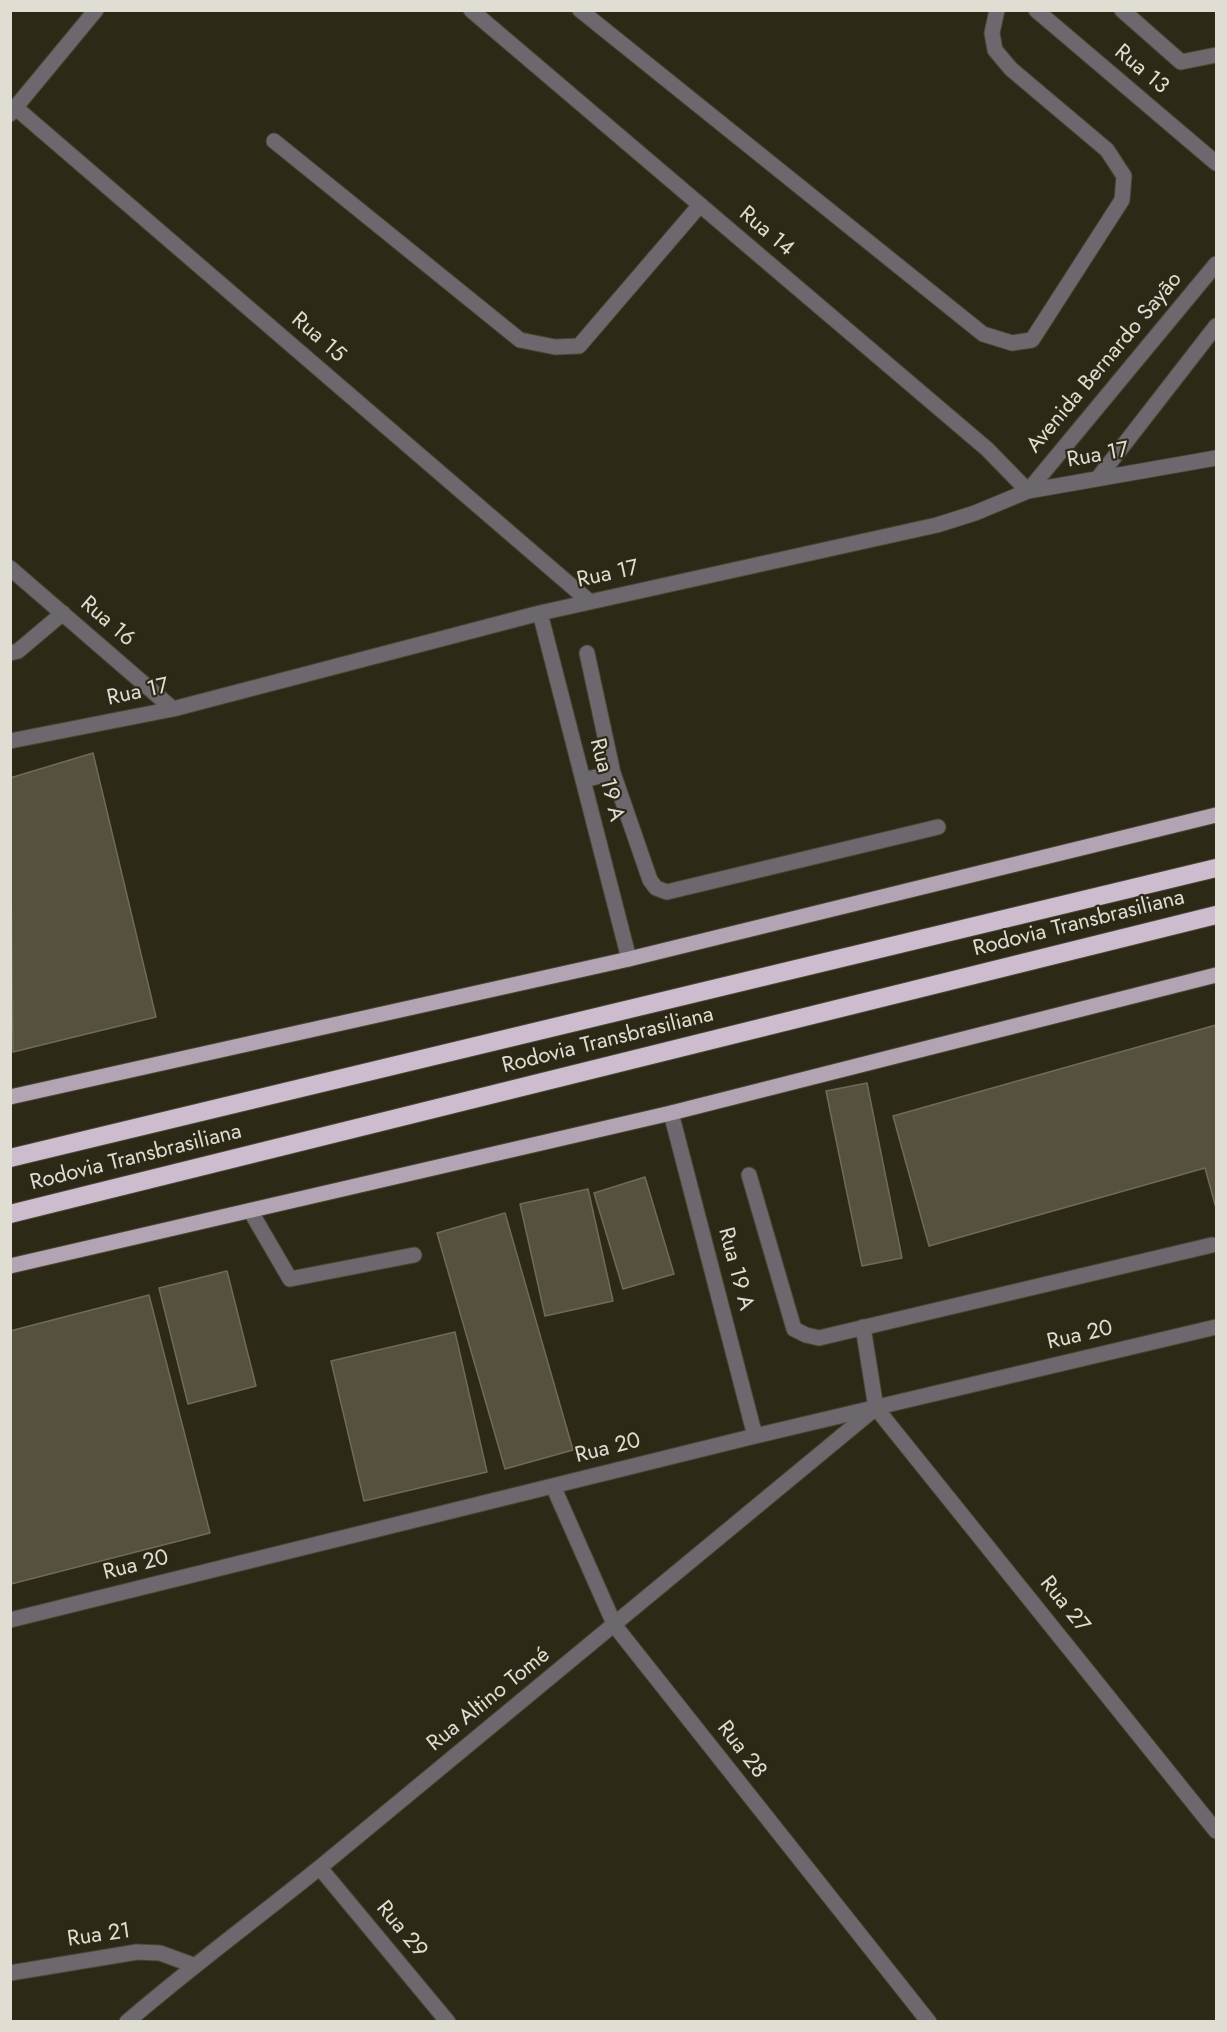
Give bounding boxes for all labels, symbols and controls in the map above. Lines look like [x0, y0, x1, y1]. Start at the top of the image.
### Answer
street label: Rua 13 [1108, 40, 1174, 100]
street label: Rua 14 [733, 201, 799, 263]
street label: Avenida Bernardo Sayão [1022, 267, 1188, 459]
street label: Rua 15 [285, 307, 351, 369]
street label: Rua 17 [1065, 438, 1131, 474]
street label: Rua 17 [575, 556, 641, 594]
street label: Rua 16 [74, 591, 140, 653]
street label: Rua 17 [105, 674, 171, 712]
street label: Rua 19 A [583, 736, 629, 824]
street label: Rodovia Transbrasiliana [971, 885, 1187, 963]
street label: Rodovia Transbrasiliana [500, 1002, 716, 1080]
street label: Rodovia Transbrasiliana [28, 1119, 244, 1197]
street label: Rua 19 A [711, 1225, 759, 1313]
street label: Rua 20 [1045, 1316, 1115, 1356]
street label: Rua 20 [572, 1428, 644, 1470]
street label: Rua 20 [100, 1545, 172, 1587]
street label: Rua 27 [1033, 1571, 1095, 1639]
street label: Rua Altino Tomé [422, 1642, 556, 1758]
street label: Rua 28 [710, 1716, 772, 1784]
street label: Rua 29 [370, 1896, 432, 1964]
street label: Rua 21 [66, 1919, 132, 1953]

